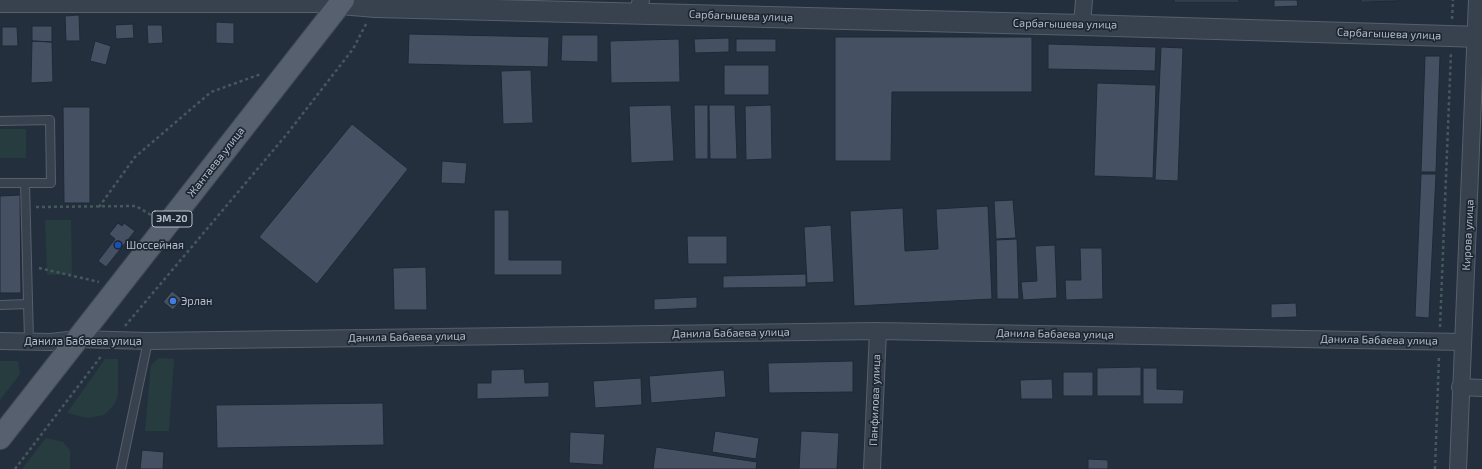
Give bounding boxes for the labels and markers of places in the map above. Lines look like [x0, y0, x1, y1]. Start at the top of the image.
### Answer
place label: Шоссейная [126, 238, 184, 252]
marker: Шоссейная [113, 240, 123, 250]
place label: Эрлан [181, 294, 212, 308]
marker: Эрлан [168, 296, 178, 306]

